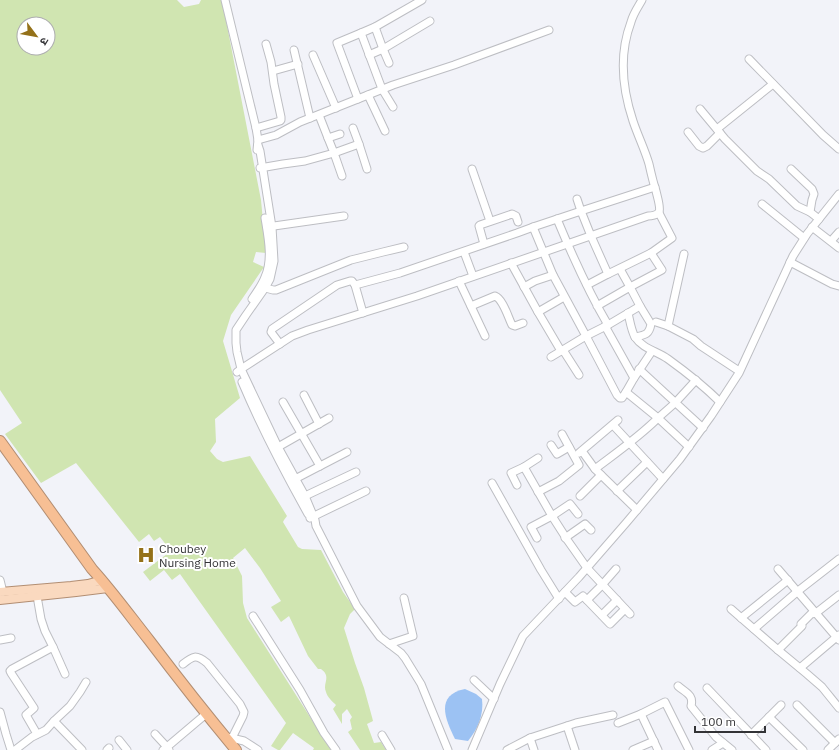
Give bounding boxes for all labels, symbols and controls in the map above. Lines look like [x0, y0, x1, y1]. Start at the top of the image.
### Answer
north arrow [16, 16, 56, 56]
text: उ [37, 35, 52, 48]
place label: Choubey Nursing Home [159, 541, 236, 570]
hospital icon: Choubey Nursing Home [136, 545, 156, 565]
scale bar [695, 708, 765, 734]
text: 100 m [701, 714, 736, 729]

